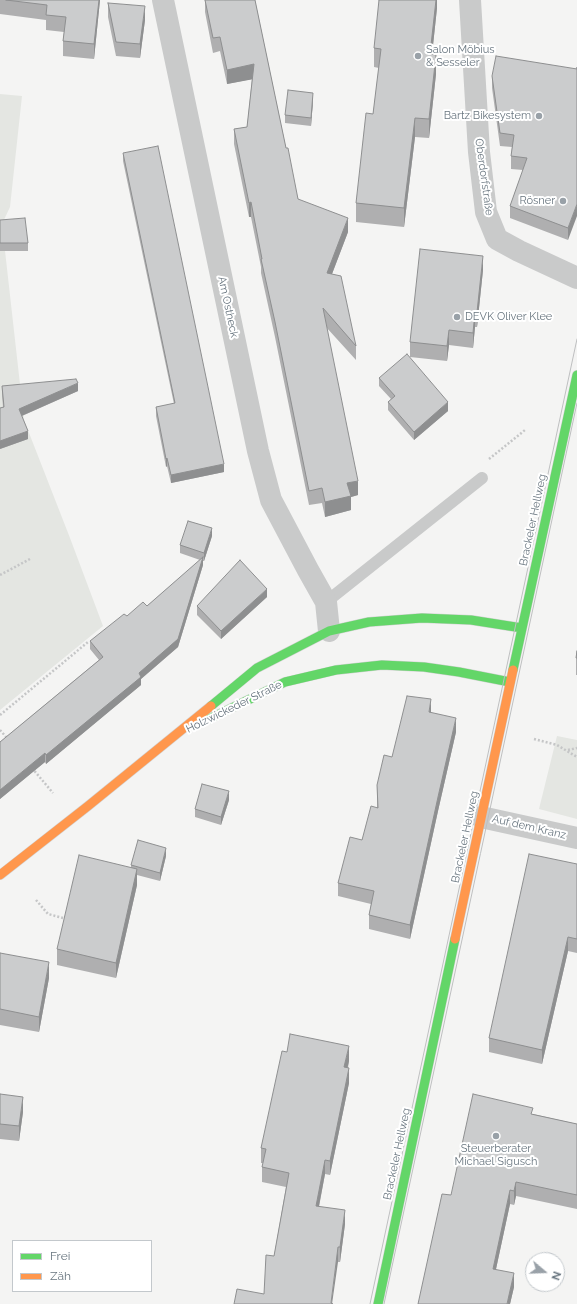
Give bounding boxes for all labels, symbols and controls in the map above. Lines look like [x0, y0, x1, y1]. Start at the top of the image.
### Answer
place label: Salon Möbius & Sesseler [426, 43, 495, 69]
marker: Salon Möbius & Sesseler [413, 51, 423, 61]
place label: Bartz Bikesystem [444, 109, 531, 123]
marker: Bartz Bikesystem [534, 111, 544, 121]
street label: Oberdorfstraße [472, 138, 496, 216]
place label: Rösner [519, 194, 555, 208]
marker: Rösner [558, 196, 568, 206]
street label: Am Ostheck [215, 275, 241, 339]
place label: DEVK Oliver Klee [465, 310, 552, 324]
marker: DEVK Oliver Klee [452, 312, 462, 322]
street label: Brackeler Hellweg [517, 473, 549, 567]
street label: Holzwickeder Straße [184, 678, 284, 736]
street label: Brackeler Hellweg [449, 790, 481, 884]
street label: Auf dem Kranz [491, 812, 567, 842]
street label: Brackeler Hellweg [381, 1107, 413, 1201]
marker: Steuerberater Michael Sigusch [491, 1131, 501, 1141]
place label: Steuerberater Michael Sigusch [455, 1142, 537, 1168]
legend [12, 1240, 152, 1292]
text: Frei [50, 1249, 70, 1263]
north arrow [525, 1252, 565, 1292]
text: Zäh [50, 1269, 71, 1283]
text: N [548, 1270, 563, 1282]

